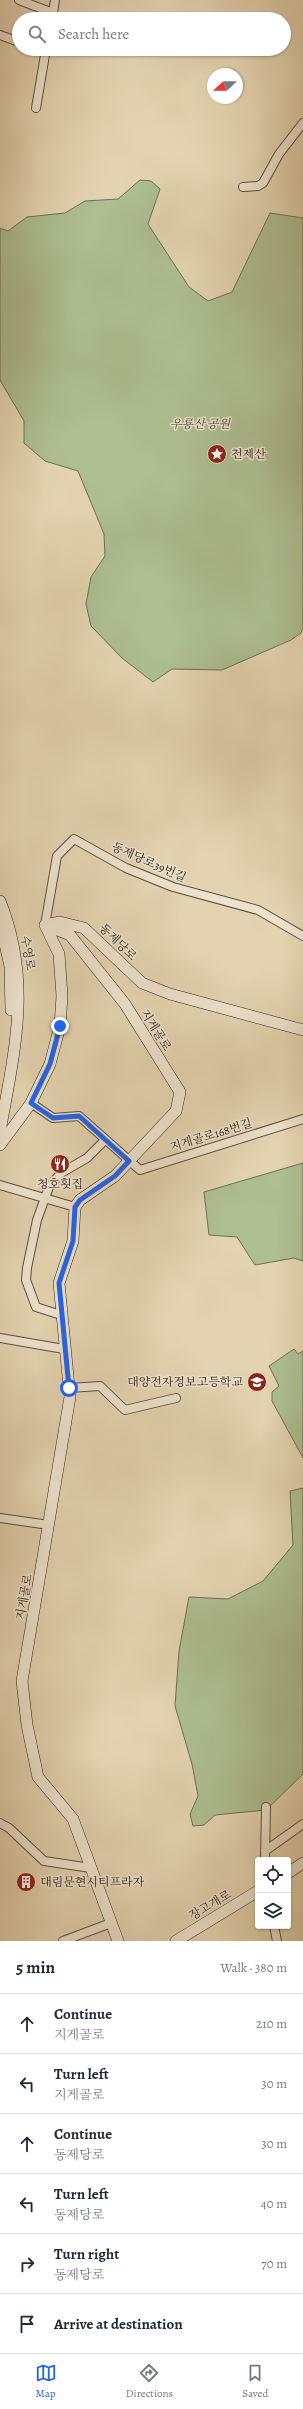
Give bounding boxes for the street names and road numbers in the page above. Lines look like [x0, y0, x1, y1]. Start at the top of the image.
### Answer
street label: 동제당로39번길 [109, 838, 189, 886]
street label: 동제당로 [96, 920, 141, 964]
street label: 수영로 [17, 934, 39, 972]
street label: 지게골로 [137, 1006, 175, 1054]
street label: 지게골로168번길 [168, 1115, 254, 1155]
street label: 지게골로 [12, 1572, 36, 1621]
street label: 장고개로 [186, 1886, 234, 1924]

